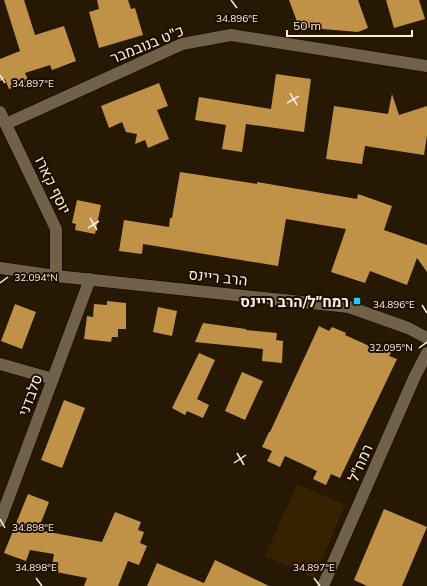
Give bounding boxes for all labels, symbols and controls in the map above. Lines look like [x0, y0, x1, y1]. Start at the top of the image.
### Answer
text: 34.896°E [216, 12, 258, 25]
scale bar [287, 12, 412, 38]
text: 50 m [293, 18, 321, 33]
street label: כ"ט בנובמבר [107, 21, 187, 67]
text: 34.897°E [12, 77, 54, 90]
street label: יוסף קארו [31, 153, 75, 217]
street label: הרב ריינס [187, 264, 249, 290]
text: 32.094°N [14, 271, 58, 284]
place label: רמח״ל/הרב ריינס [240, 292, 349, 311]
marker: רמח״ל/הרב ריינס [352, 296, 362, 306]
text: 34.896°E [373, 298, 415, 311]
text: 32.095°N [369, 341, 413, 354]
street label: סלבדני [14, 372, 46, 418]
street label: רמח"ל [343, 441, 377, 485]
text: 34.898°E [12, 521, 54, 534]
text: 34.898°E [15, 561, 57, 574]
text: 34.897°E [293, 561, 335, 574]

